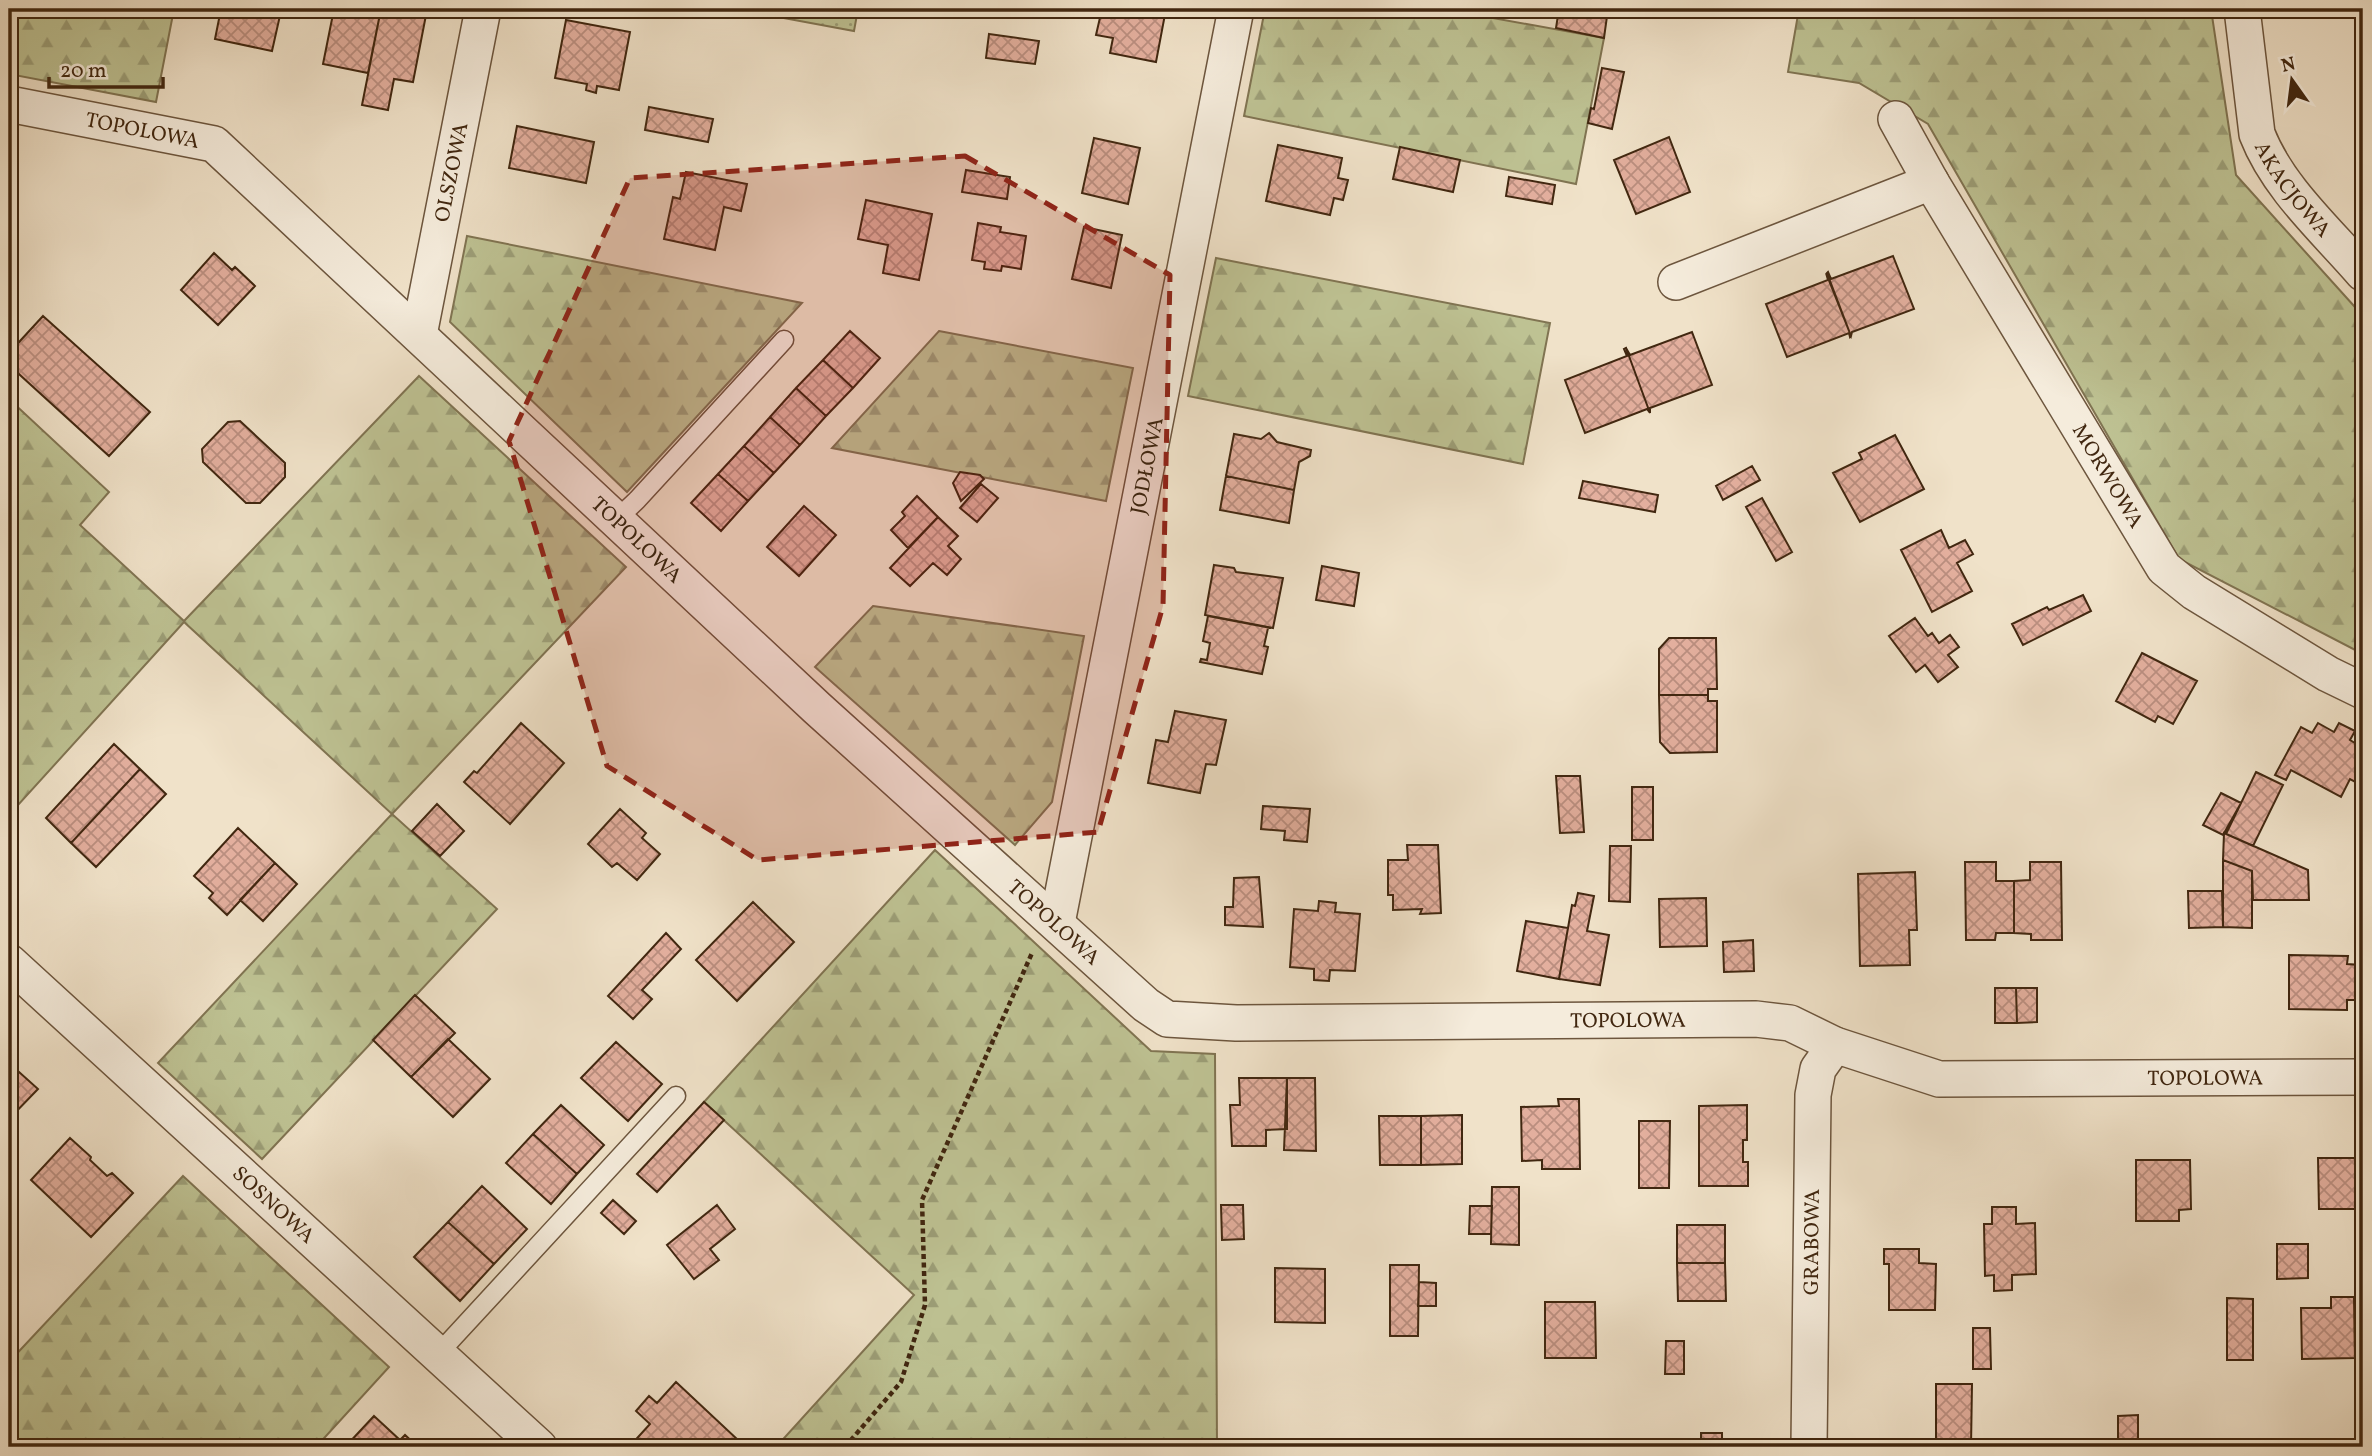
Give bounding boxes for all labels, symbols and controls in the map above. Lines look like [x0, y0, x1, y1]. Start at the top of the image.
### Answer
scale bar [49, 46, 163, 90]
north arrow [2256, 46, 2326, 116]
text: N [2279, 51, 2298, 80]
text: 20 m [60, 57, 106, 86]
street label: TOPOLOWA [83, 106, 202, 157]
street label: OLSZOWA [429, 120, 476, 225]
street label: AKACJOWA [2246, 137, 2337, 245]
street label: JODŁOWA [1124, 415, 1172, 517]
street label: MORWOWA [2064, 419, 2150, 534]
street label: TOPOLOWA [584, 491, 688, 591]
street label: TOPOLOWA [1001, 874, 1106, 973]
street label: TOPOLOWA [1570, 1007, 1686, 1036]
street label: TOPOLOWA [2147, 1064, 2263, 1094]
street label: SOSNOWA [225, 1160, 321, 1251]
street label: GRABOWA [1798, 1188, 1828, 1295]

